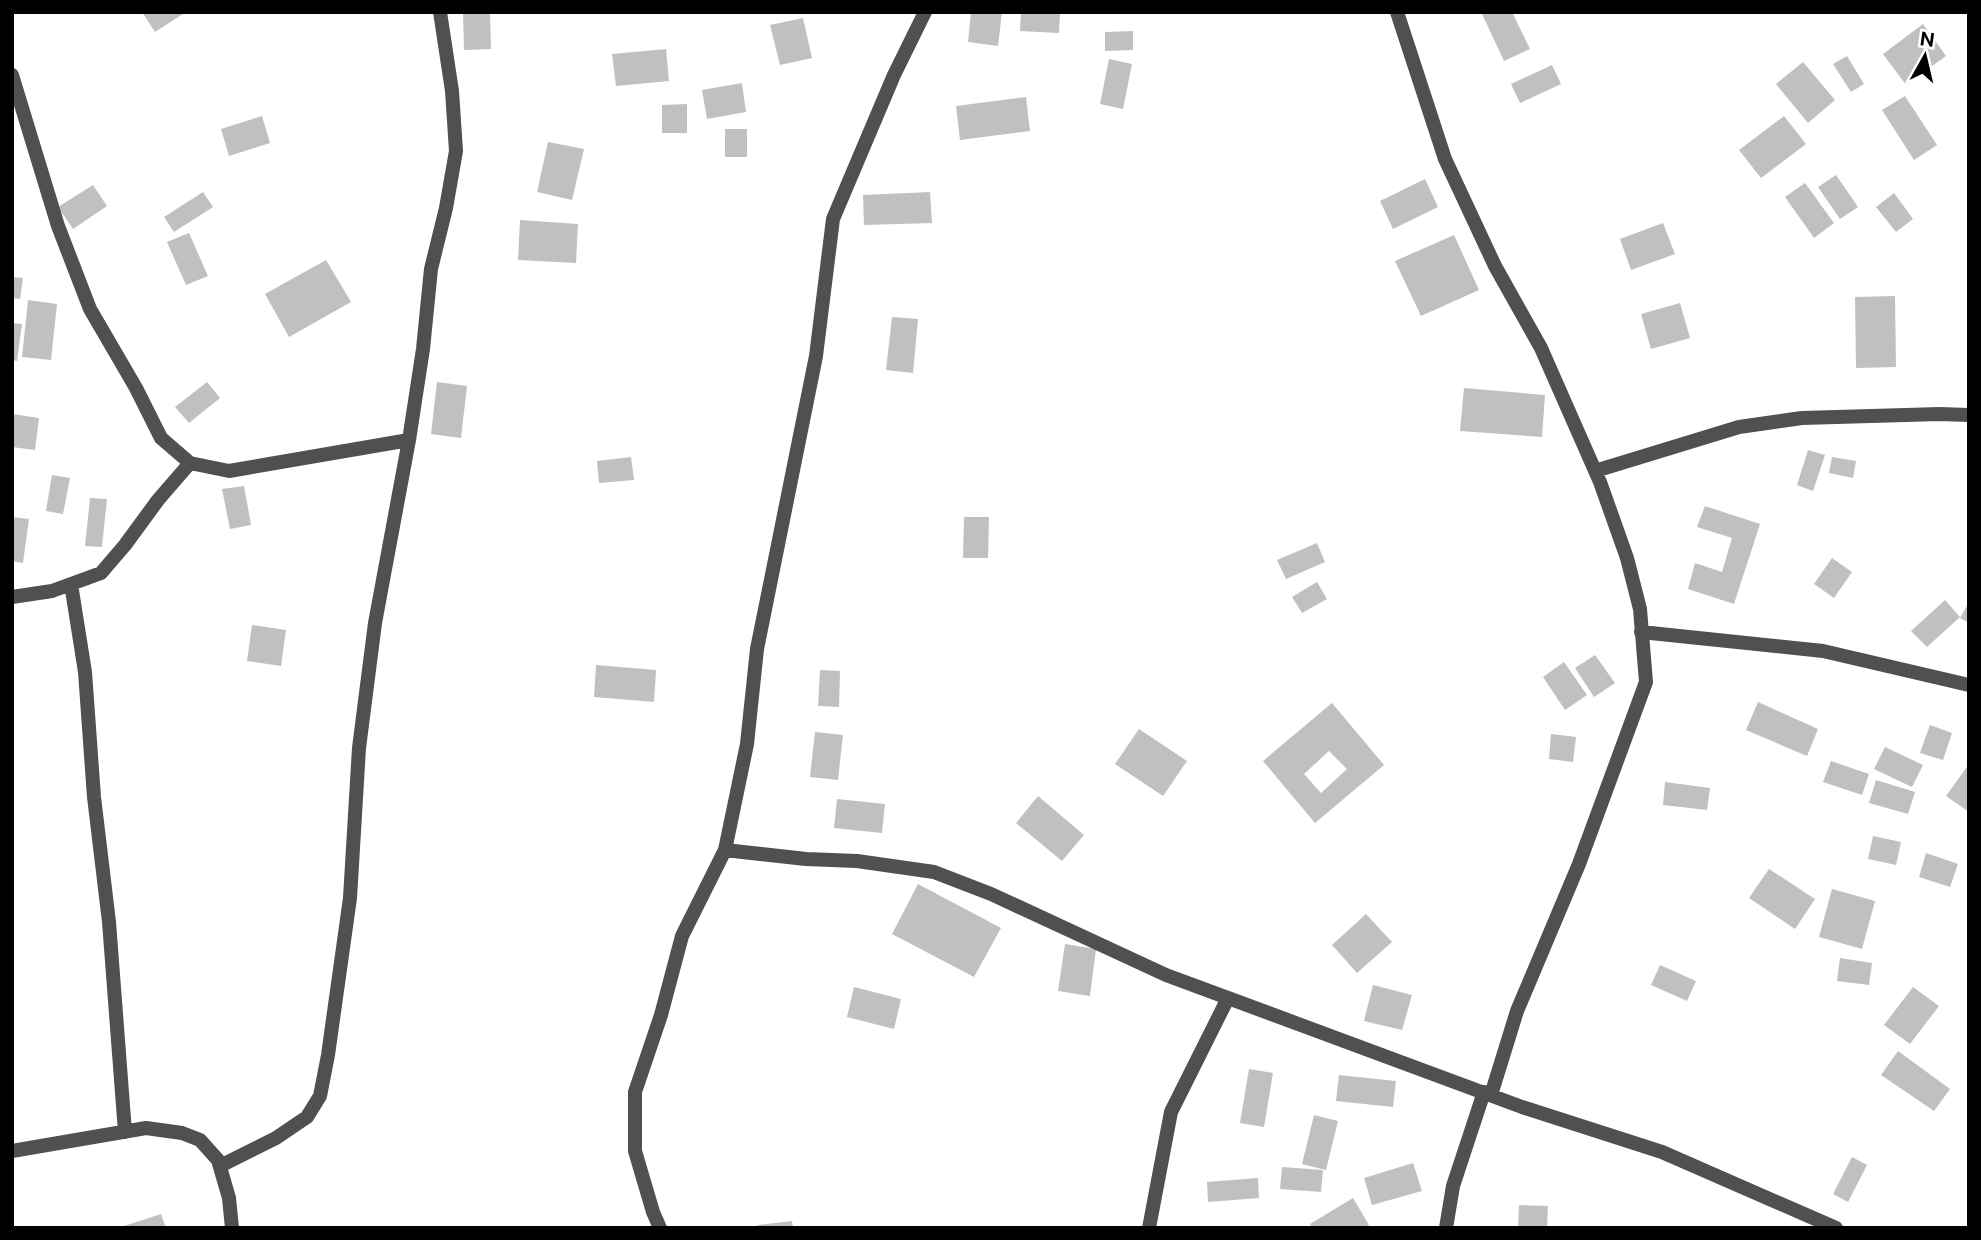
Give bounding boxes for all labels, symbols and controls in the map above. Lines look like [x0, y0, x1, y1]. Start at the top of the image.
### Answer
north arrow [1890, 21, 1960, 91]
text: N [1918, 27, 1936, 51]

